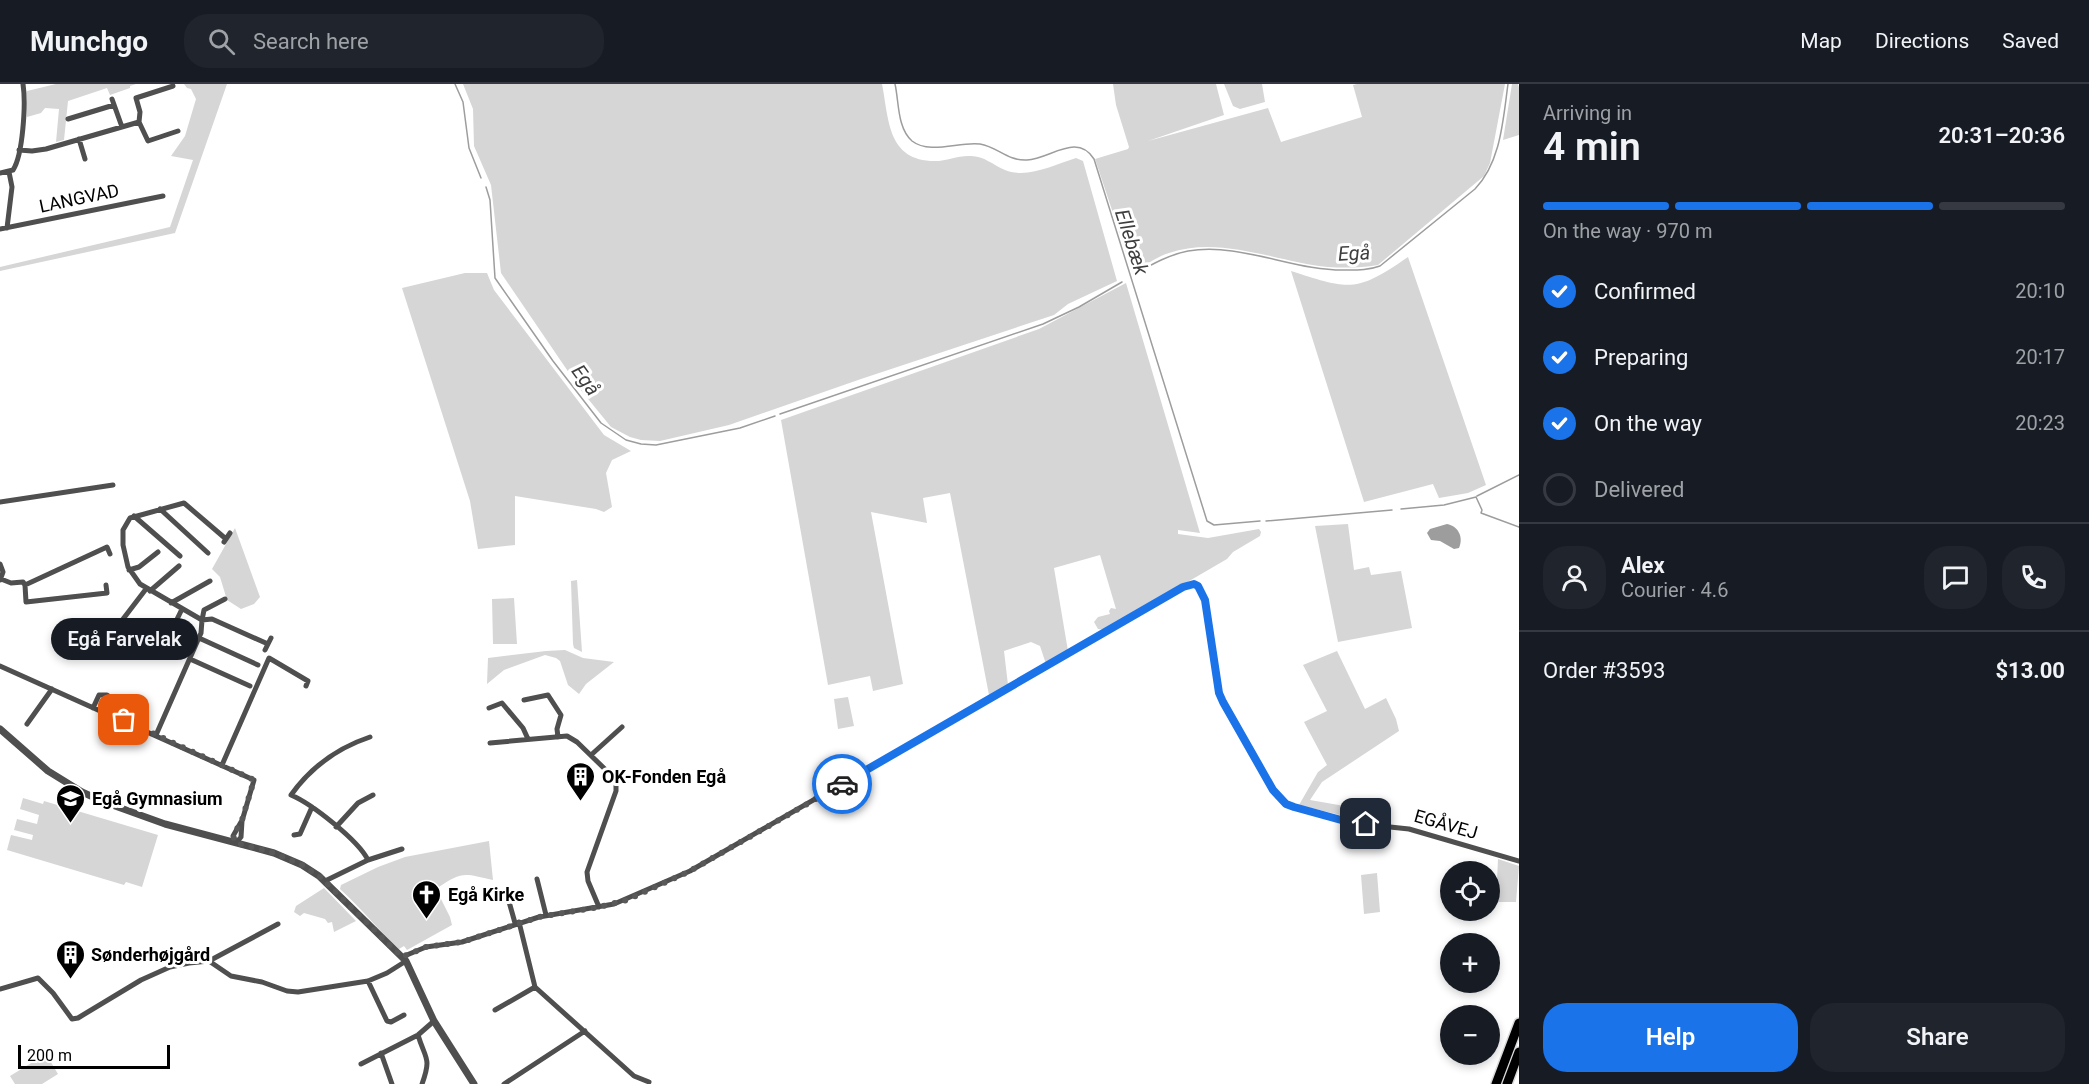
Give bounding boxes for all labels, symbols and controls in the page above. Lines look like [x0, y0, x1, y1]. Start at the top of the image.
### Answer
search box [184, 14, 604, 68]
text: Munchgo [30, 25, 148, 58]
icon: search [205, 25, 238, 58]
text: Search here [253, 29, 369, 54]
text: Map [1800, 29, 1842, 53]
text: Directions [1875, 29, 1969, 53]
text: Saved [2002, 29, 2059, 53]
text: Arriving in [1543, 101, 1632, 125]
text: 20:31–20:36 [1938, 123, 2065, 148]
text: 4 min [1543, 124, 1641, 170]
street label: LANGVAD [37, 179, 121, 217]
water label: Ellebæk [1110, 206, 1154, 279]
text: On the way · 970 m [1543, 219, 1712, 243]
water label: Egå [1337, 240, 1371, 266]
icon: check [1543, 275, 1576, 308]
text: Confirmed [1594, 279, 1696, 304]
text: 20:10 [2015, 279, 2065, 303]
icon: check [1543, 341, 1576, 374]
text: Preparing [1594, 345, 1688, 370]
text: 20:17 [2015, 345, 2065, 369]
water label: Egå [567, 360, 605, 400]
icon: check [1543, 407, 1576, 440]
text: On the way [1594, 411, 1702, 436]
text: 20:23 [2015, 411, 2065, 435]
text: Delivered [1594, 477, 1684, 502]
button: person [1543, 546, 1606, 609]
button: chat [1924, 546, 1987, 609]
button: phone [2002, 546, 2065, 609]
text: Alex [1621, 553, 1665, 578]
text: Courier · 4.6 [1621, 578, 1728, 602]
callout: Egå Farvelak [51, 618, 198, 660]
text: Egå Farvelak [67, 627, 182, 651]
text: Order #3593 [1543, 658, 1665, 683]
text: $13.00 [1996, 658, 2065, 683]
pin [98, 694, 149, 745]
icon: bag [107, 703, 140, 736]
courier [812, 754, 872, 814]
building icon: OK-Fonden Egå [565, 760, 597, 802]
place label: OK-Fonden Egå [602, 766, 726, 787]
icon: car [826, 768, 859, 801]
school or university icon: Egå Gymnasium [55, 782, 87, 824]
place label: Egå Gymnasium [92, 788, 223, 809]
pin [1340, 798, 1391, 849]
street label: EGÅVEJ [1412, 804, 1480, 843]
icon: home [1349, 807, 1382, 840]
map controls [1440, 861, 1500, 1065]
button: locate [1440, 861, 1500, 921]
church icon: Egå Kirke [411, 878, 443, 920]
place label: Egå Kirke [448, 884, 525, 905]
button: + [1440, 933, 1500, 993]
building icon: Sønderhøjgård [54, 938, 86, 980]
place label: Sønderhøjgård [91, 944, 210, 965]
button: Help [1543, 1003, 1798, 1072]
button: Share [1810, 1003, 2065, 1072]
button: − [1440, 1005, 1500, 1065]
scale bar [18, 1042, 170, 1070]
text: 200 m [27, 1046, 72, 1065]

